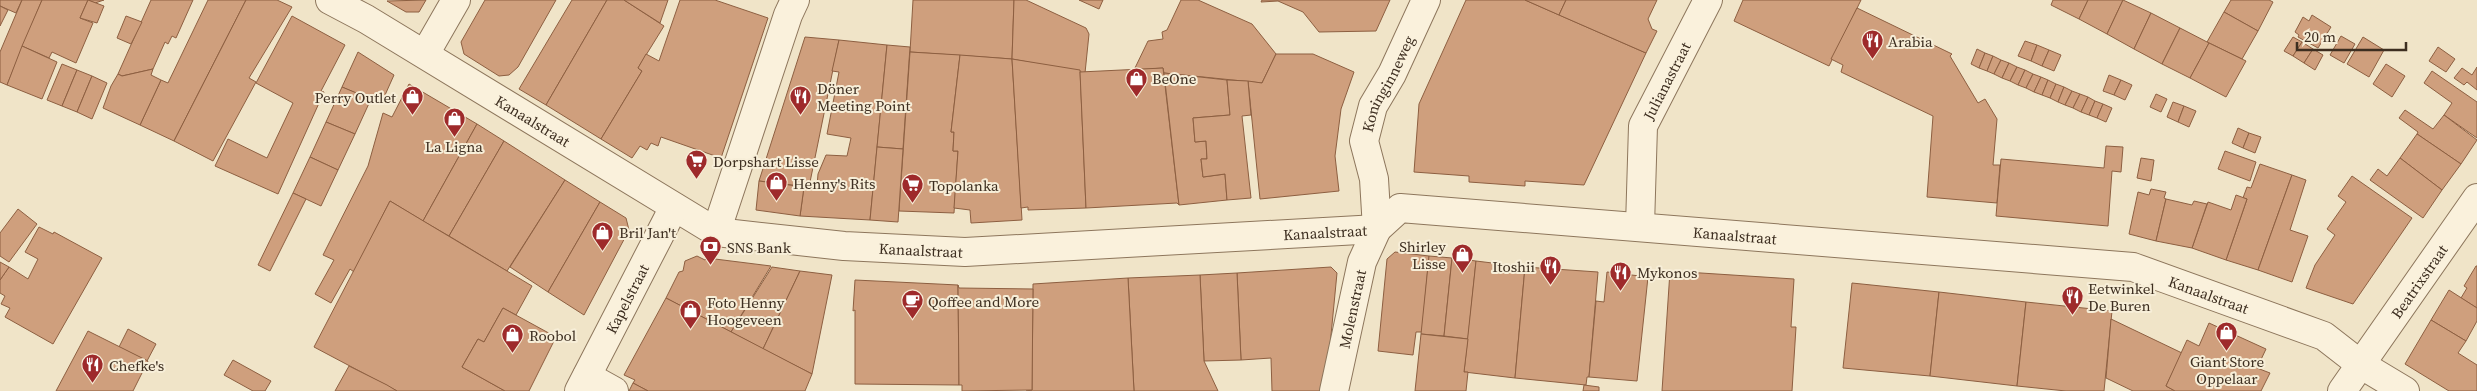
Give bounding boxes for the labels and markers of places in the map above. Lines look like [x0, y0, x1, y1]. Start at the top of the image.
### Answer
restaurant icon: Arabia [1860, 29, 1884, 60]
place label: Arabia [1888, 31, 1933, 52]
shop icon: BeOne [1124, 66, 1148, 97]
place label: BeOne [1152, 68, 1197, 89]
place label: Döner Meeting Point [817, 78, 910, 116]
shop icon: Perry Outlet [400, 85, 424, 116]
restaurant icon: Döner Meeting Point [789, 85, 813, 116]
place label: Perry Outlet [315, 87, 396, 108]
shop icon: La Ligna [442, 106, 466, 137]
place label: La Ligna [425, 136, 483, 157]
supermarket icon: Dorpshart Lisse [685, 149, 709, 180]
place label: Dorpshart Lisse [713, 151, 819, 172]
shop icon: Henny's Rits [765, 171, 789, 202]
place label: Henny's Rits [793, 173, 876, 194]
supermarket icon: Topolanka [901, 173, 925, 204]
place label: Topolanka [929, 175, 999, 196]
shop icon: Bril Jan't [591, 220, 615, 251]
place label: Bril Jan't [619, 222, 676, 243]
bank icon: SNS Bank [699, 235, 723, 266]
place label: Shirley Lisse [1399, 236, 1446, 274]
place label: SNS Bank [727, 237, 792, 258]
shop icon: Shirley Lisse [1450, 243, 1474, 274]
restaurant icon: Itoshii [1539, 254, 1563, 285]
place label: Itoshii [1492, 256, 1535, 277]
restaurant icon: Mykonos [1609, 260, 1633, 291]
place label: Mykonos [1637, 262, 1697, 283]
place label: Eetwinkel De Buren [2088, 278, 2155, 316]
restaurant icon: Eetwinkel De Buren [2060, 285, 2084, 316]
cafe icon: Qoffee and More [900, 289, 924, 320]
place label: Qoffee and More [928, 291, 1040, 312]
place label: Foto Henny Hoogeveen [707, 292, 785, 330]
shop icon: Foto Henny Hoogeveen [679, 299, 703, 330]
shop icon: Giant Store Oppelaar [2215, 320, 2239, 351]
shop icon: Roobol [501, 323, 525, 354]
place label: Roobol [529, 325, 577, 346]
place label: Giant Store Oppelaar [2190, 351, 2264, 389]
restaurant icon: Chefke's [81, 353, 105, 384]
place label: Chefke's [109, 355, 164, 376]

